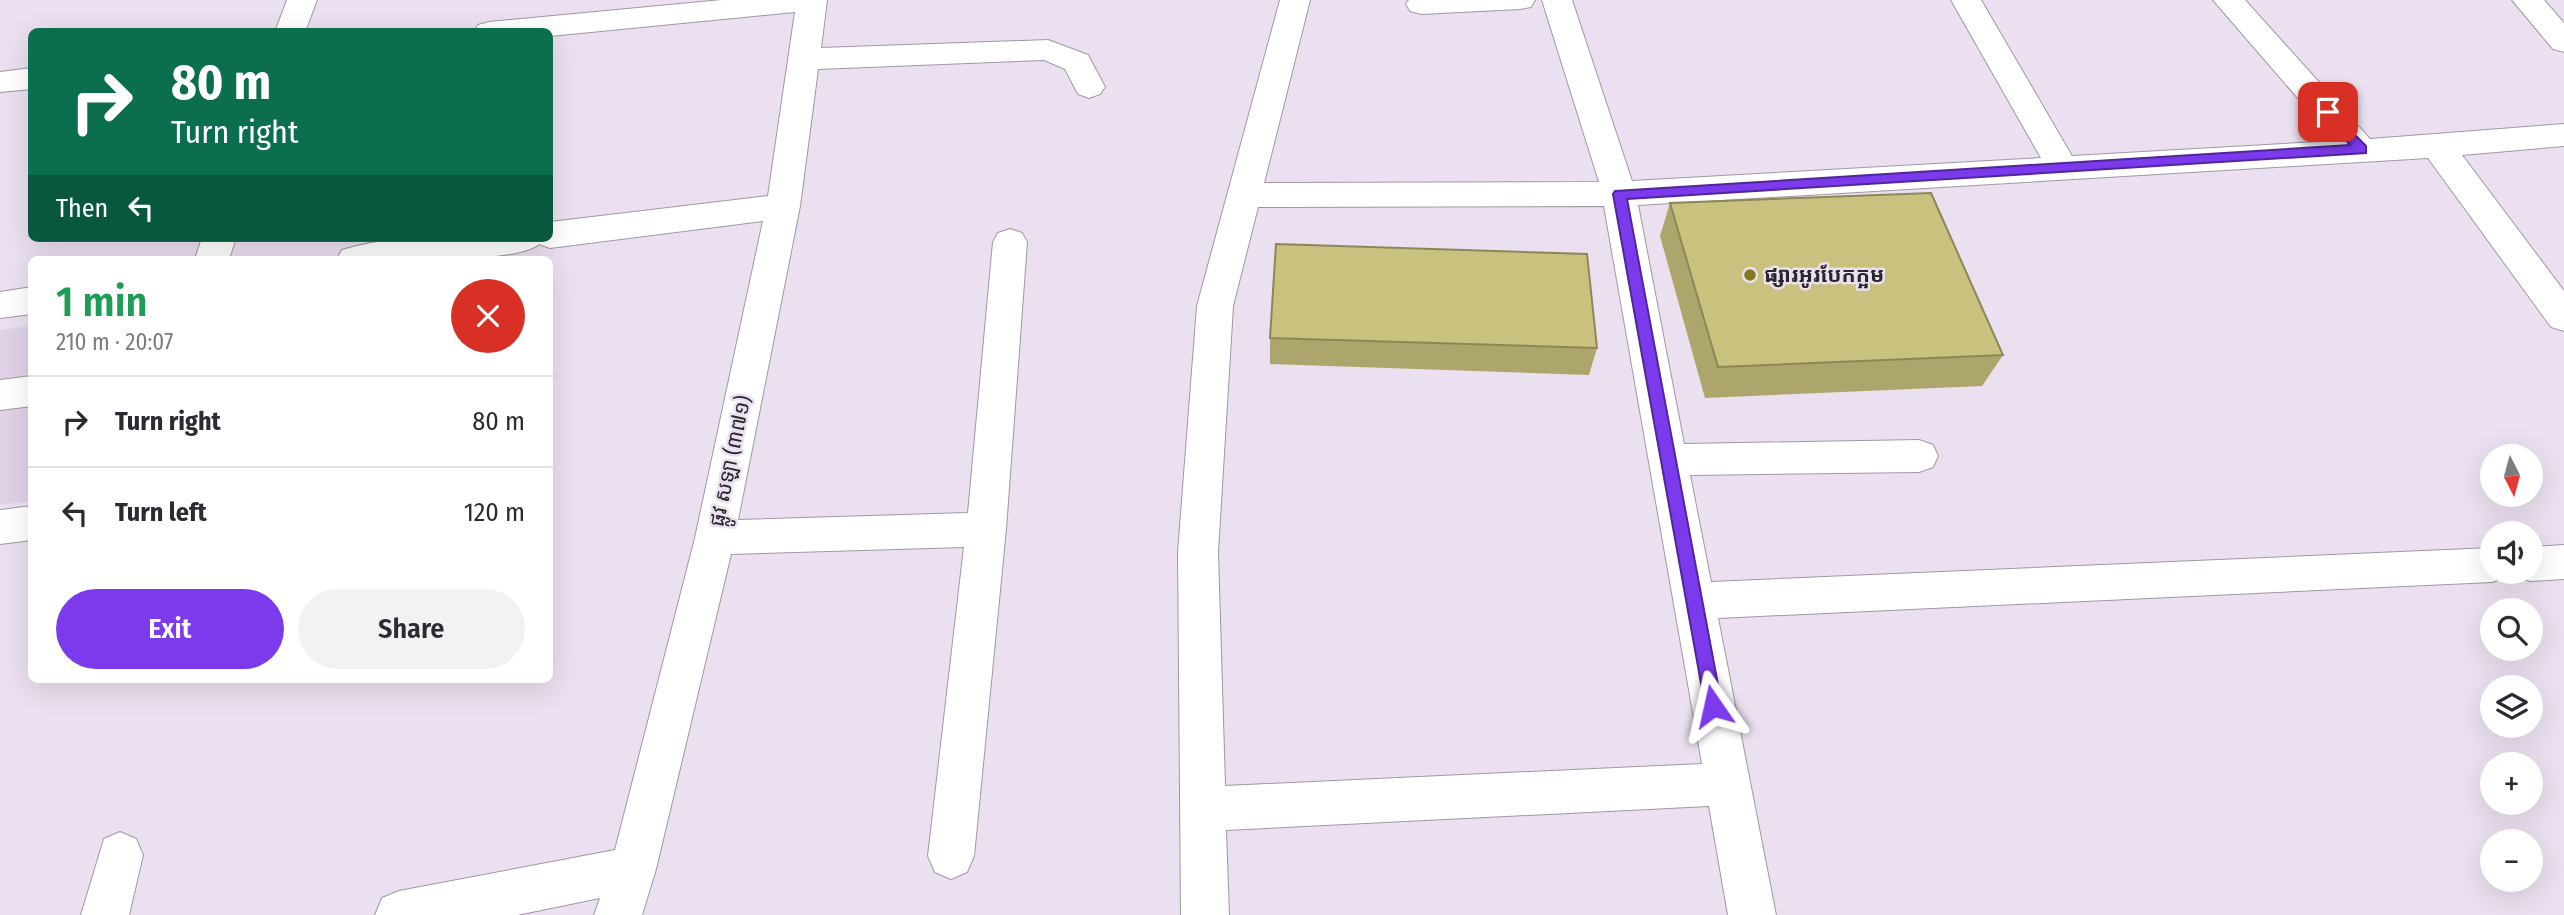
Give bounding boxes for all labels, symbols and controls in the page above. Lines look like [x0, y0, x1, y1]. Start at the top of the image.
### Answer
text: 80 m [171, 53, 271, 112]
icon: right [56, 56, 147, 147]
pin [2298, 82, 2358, 142]
icon: arrive [2309, 93, 2347, 131]
text: Turn right [171, 113, 298, 151]
icon: left [122, 189, 160, 227]
text: Then [56, 193, 108, 224]
place label: ផ្សារអូរបែកក្អម [1764, 262, 1884, 289]
marker: ផ្សារអូរបែកក្អម [1742, 267, 1758, 283]
text: 1 min [56, 277, 147, 327]
button: close [451, 279, 525, 353]
text: 210 m · 20:07 [56, 328, 173, 356]
street label: ផ្លូវ សឡា (៣៧១) [703, 393, 763, 530]
icon: right [56, 403, 94, 441]
text: Turn right [115, 406, 221, 437]
text: 80 m [472, 406, 525, 437]
north arrow [2480, 444, 2543, 508]
map controls [2480, 444, 2543, 892]
icon: left [56, 494, 94, 532]
text: Turn left [115, 497, 207, 528]
text: 120 m [464, 497, 525, 528]
button: sound [2480, 521, 2543, 584]
button: Exit [56, 589, 284, 669]
button: Share [298, 589, 525, 669]
button: search [2480, 598, 2543, 661]
position arrow [1676, 669, 1750, 743]
button: layers [2480, 675, 2543, 738]
button: + [2480, 752, 2543, 815]
button: − [2480, 829, 2543, 892]

